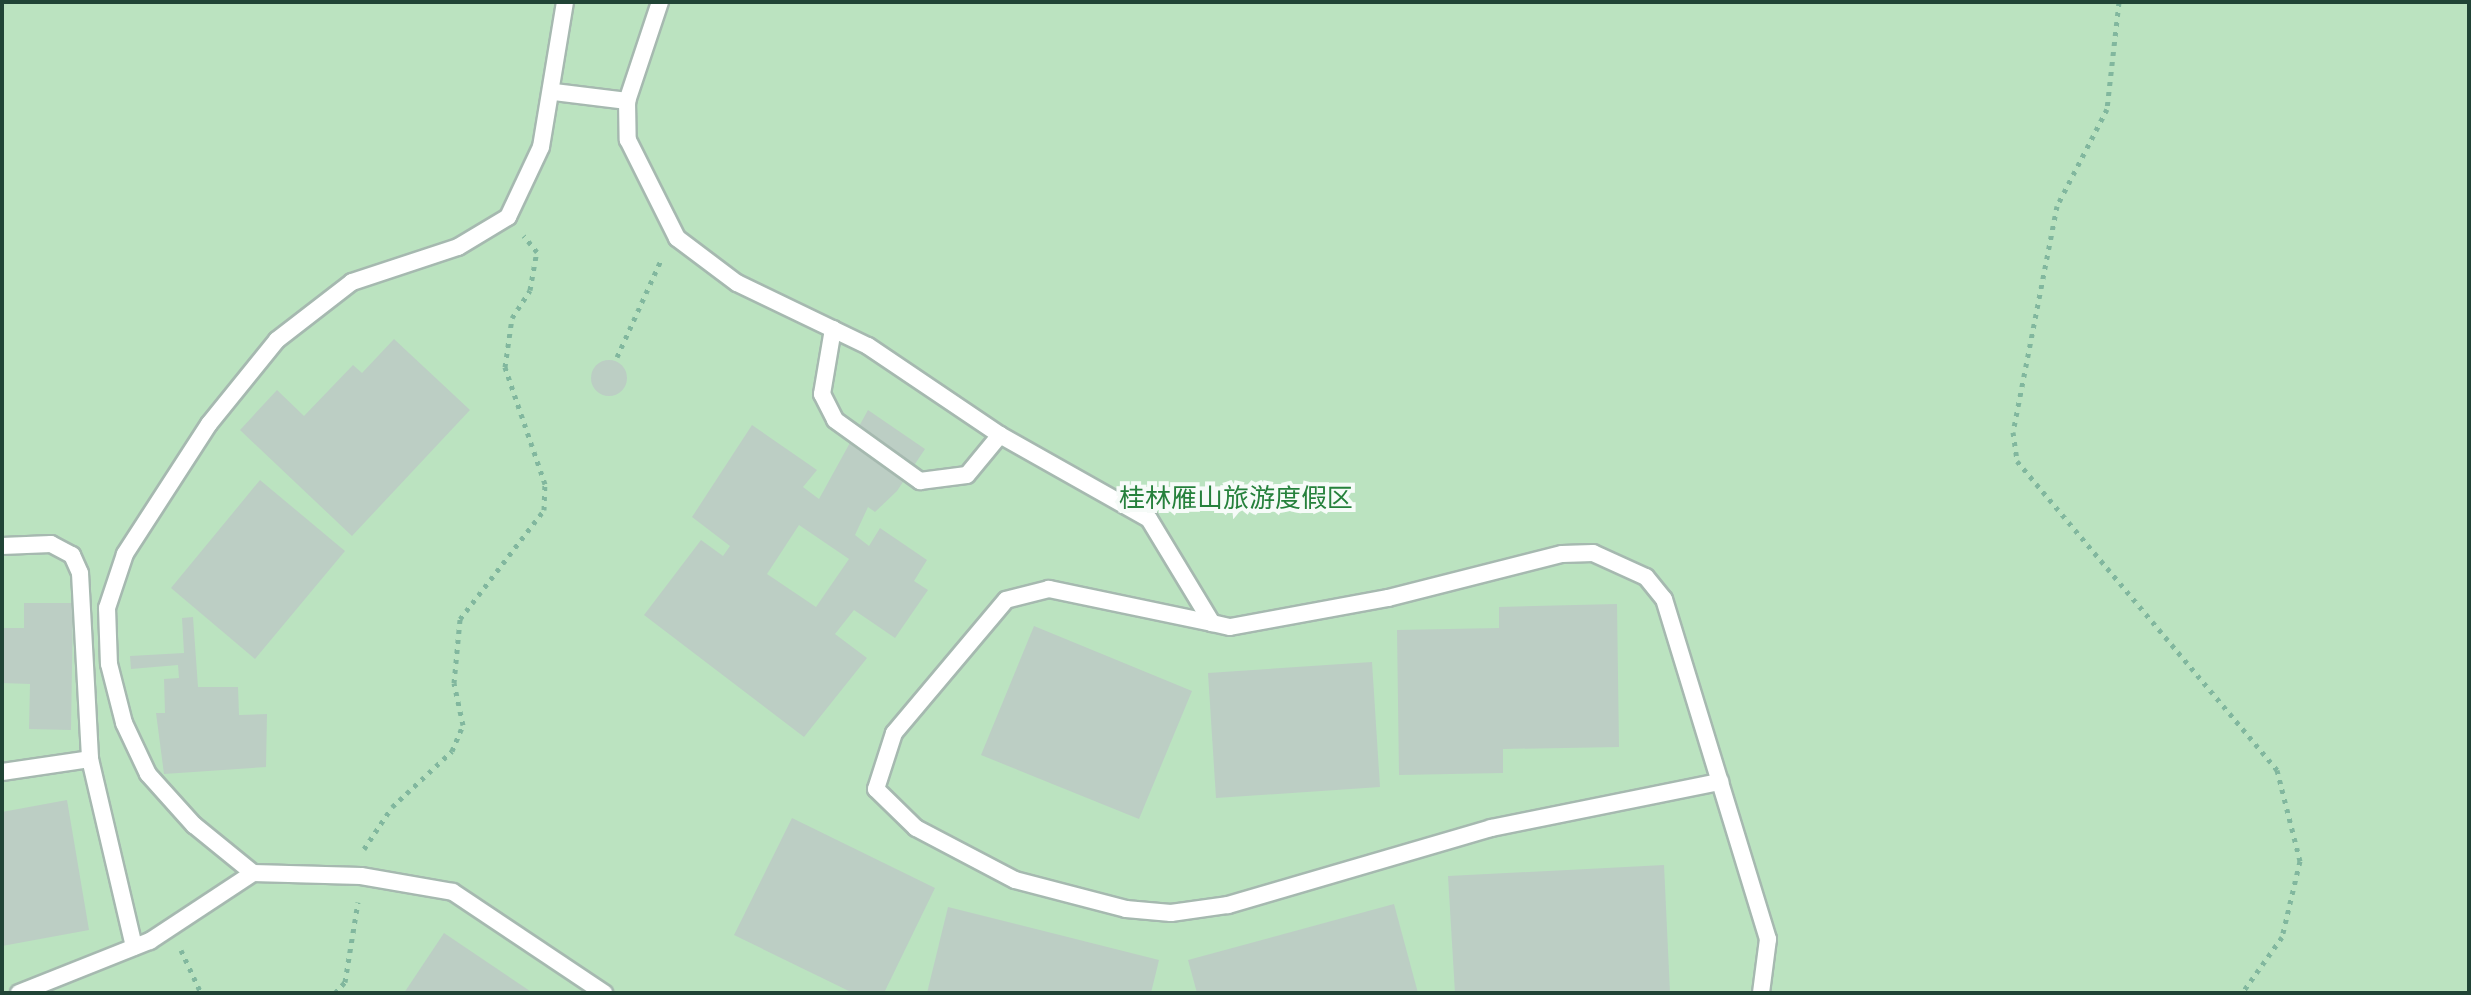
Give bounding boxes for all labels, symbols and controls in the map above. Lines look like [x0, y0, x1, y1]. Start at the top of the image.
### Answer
park label: 桂林雁山旅游度假区 [1119, 482, 1353, 514]

